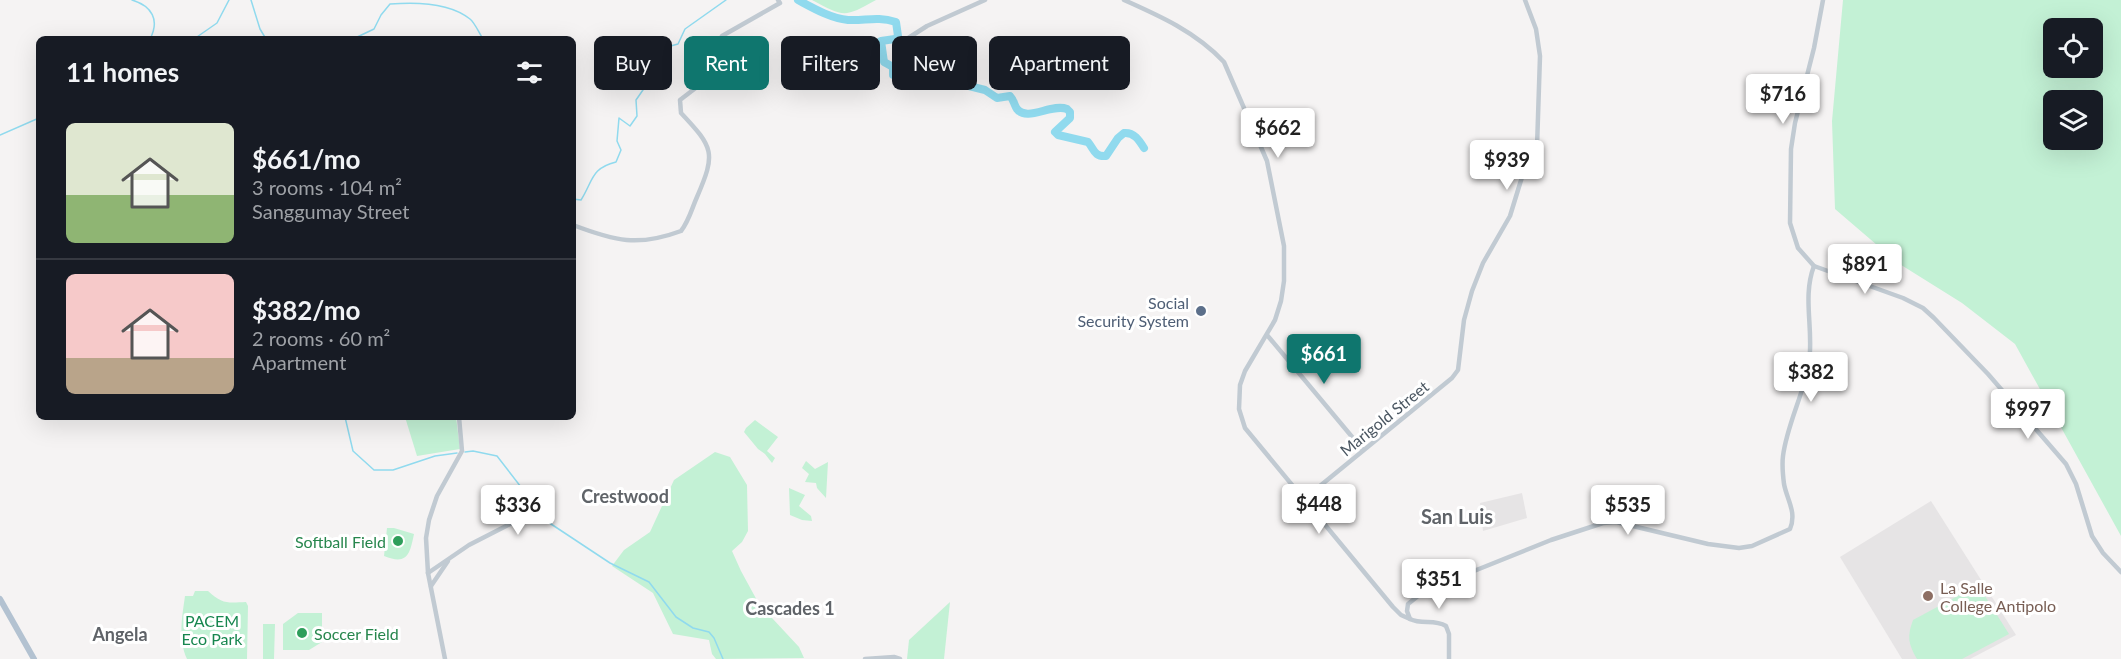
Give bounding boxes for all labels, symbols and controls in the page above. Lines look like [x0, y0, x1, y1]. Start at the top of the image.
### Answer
map controls [2043, 18, 2103, 150]
button: locate [2043, 18, 2103, 78]
chip: Buy [594, 36, 672, 90]
chip: Rent [684, 36, 769, 90]
chip: Filters [781, 36, 880, 90]
chip: New [892, 36, 977, 90]
chip: Apartment [989, 36, 1130, 90]
text: 11 homes [66, 56, 179, 88]
icon: filters [513, 56, 546, 89]
pin: $716 [1747, 74, 1819, 125]
text: $716 [1760, 81, 1806, 105]
button: layers [2043, 90, 2103, 150]
pin: $662 [1242, 108, 1314, 159]
text: $662 [1255, 115, 1301, 139]
pin: $939 [1471, 140, 1543, 191]
text: $661/mo [252, 143, 360, 175]
icon: home [114, 147, 186, 219]
text: $939 [1484, 147, 1530, 171]
text: 3 rooms · 104 m² [252, 175, 402, 199]
text: Sanggumay Street [252, 199, 409, 223]
pin: $891 [1829, 244, 1901, 295]
text: $891 [1842, 251, 1888, 275]
place label: Social Security System [1077, 293, 1189, 330]
text: $382/mo [252, 294, 360, 326]
icon: home [114, 298, 186, 370]
marker: Social Security System [1194, 304, 1208, 318]
text: 2 rooms · 60 m² [252, 326, 390, 350]
pin: $661 [1288, 334, 1360, 385]
text: $661 [1301, 341, 1347, 365]
text: Apartment [252, 350, 346, 374]
pin: $382 [1775, 352, 1847, 403]
text: $382 [1788, 359, 1834, 383]
street label: Marigold Street [1336, 376, 1432, 460]
pin: $997 [1992, 389, 2064, 440]
text: $997 [2005, 396, 2051, 420]
pin: $448 [1283, 484, 1355, 535]
pin: $336 [482, 485, 554, 536]
district label: Crestwood [581, 485, 669, 507]
pin: $535 [1592, 485, 1664, 536]
text: $448 [1296, 491, 1342, 515]
text: $336 [495, 492, 541, 516]
text: $535 [1605, 492, 1651, 516]
district label: San Luis [1421, 504, 1493, 528]
place label: Softball Field [295, 532, 386, 551]
marker: Softball Field [391, 534, 405, 548]
pin: $351 [1403, 559, 1475, 610]
text: $351 [1416, 566, 1462, 590]
place label: La Salle College Antipolo [1940, 578, 2056, 615]
marker: La Salle College Antipolo [1921, 589, 1935, 603]
district label: Cascades 1 [745, 597, 835, 619]
park label: PACEM Eco Park [182, 611, 243, 648]
district label: Angela [91, 623, 148, 645]
place label: Soccer Field [314, 624, 399, 643]
marker: Soccer Field [295, 626, 309, 640]

